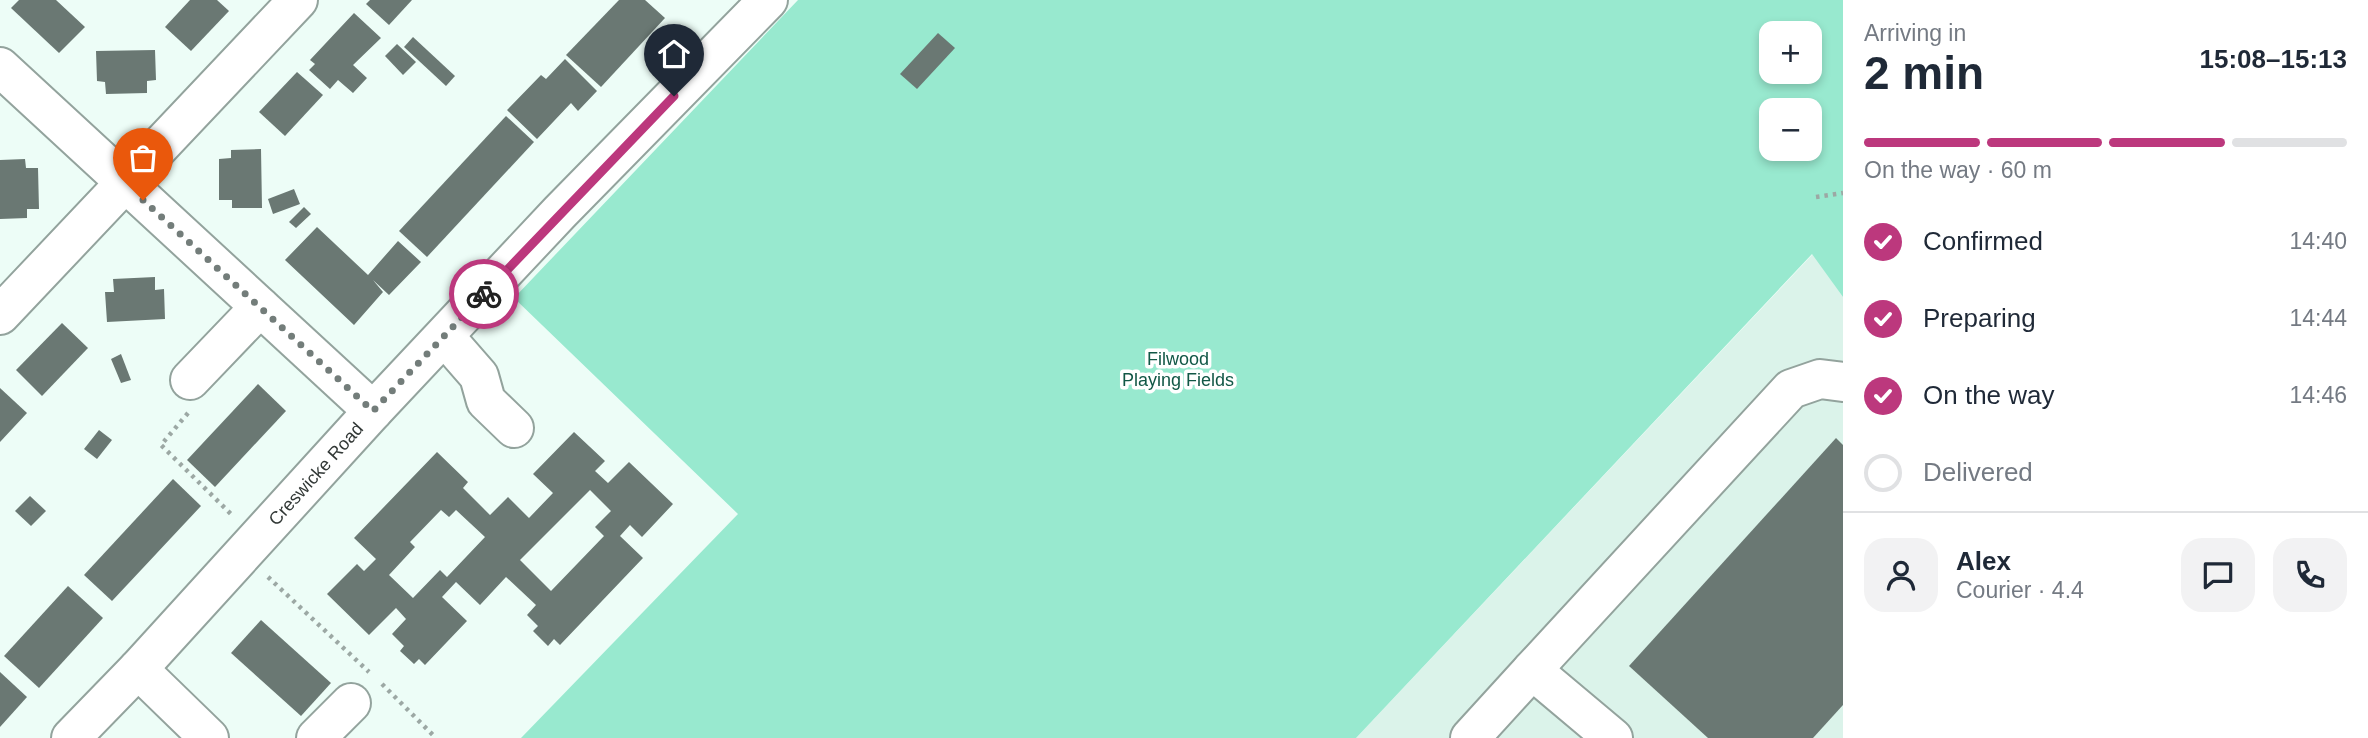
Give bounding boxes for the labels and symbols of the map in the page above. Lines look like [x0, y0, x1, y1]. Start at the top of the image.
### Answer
pin [644, 24, 704, 96]
pin [113, 128, 173, 200]
courier [449, 259, 519, 329]
park label: Filwood Playing Fields [1122, 349, 1234, 390]
street label: Creswicke Road [265, 419, 367, 529]

